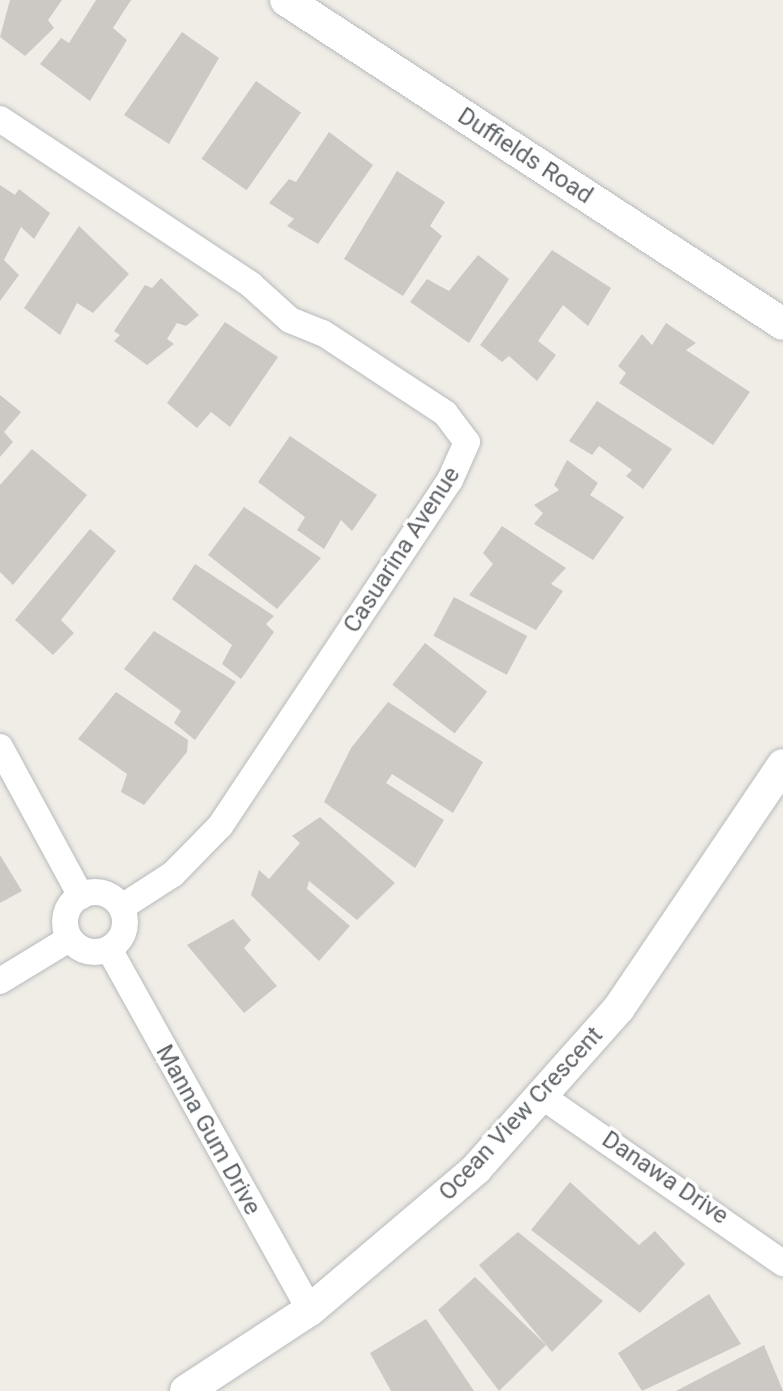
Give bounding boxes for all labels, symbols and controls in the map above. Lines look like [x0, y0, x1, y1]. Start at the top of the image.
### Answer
street label: Duffields Road [452, 102, 598, 210]
street label: Casuarina Avenue [338, 462, 466, 638]
street label: Ocean View Crescent [433, 1021, 609, 1207]
street label: Manna Gum Drive [149, 1040, 267, 1220]
street label: Danawa Drive [596, 1125, 734, 1231]

